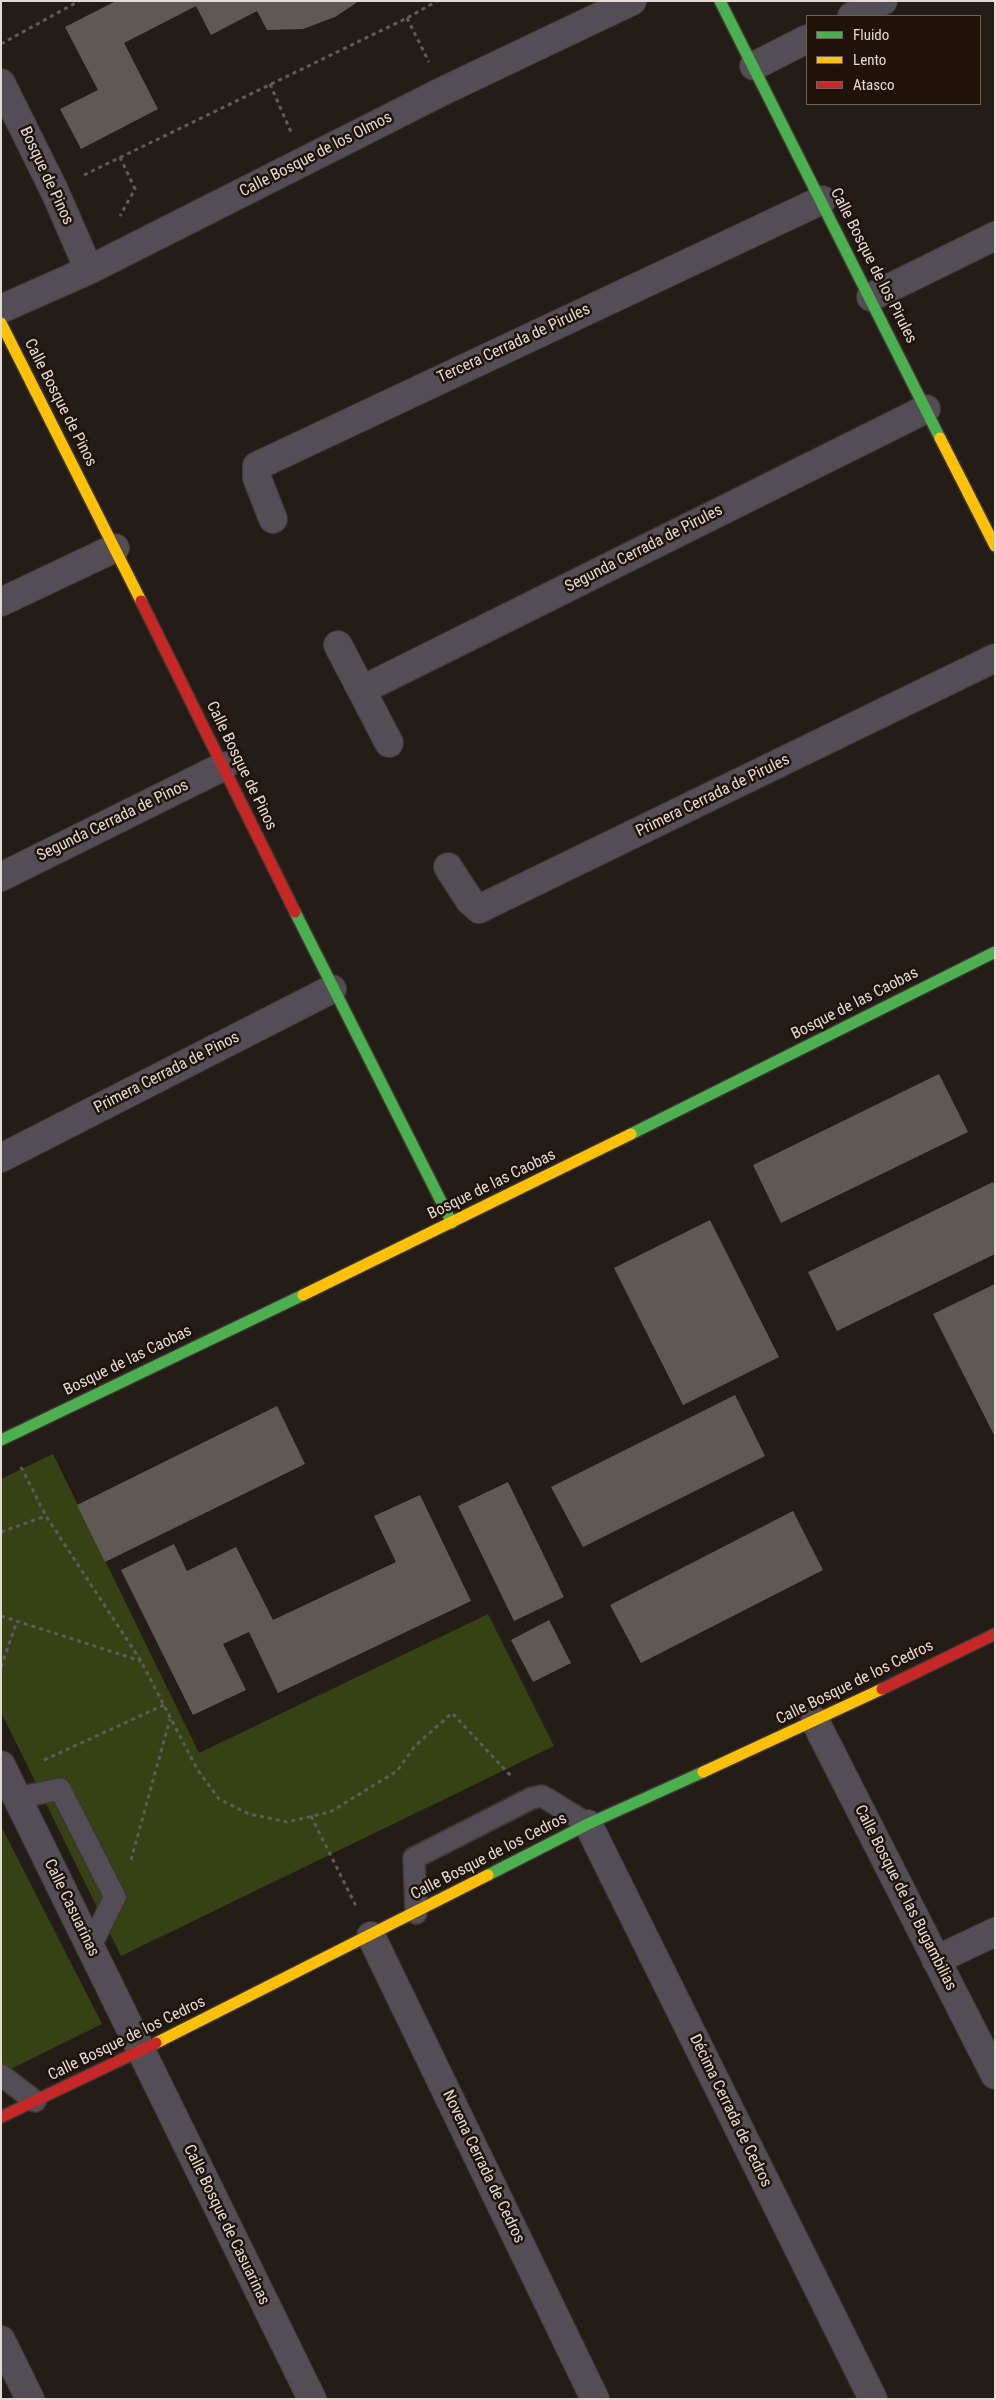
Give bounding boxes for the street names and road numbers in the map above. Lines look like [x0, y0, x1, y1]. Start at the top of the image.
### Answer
street label: Calle Bosque de los Olmos [236, 108, 396, 202]
street label: Bosque de Pinos [15, 124, 77, 228]
street label: Calle Bosque de los Pirules [825, 185, 921, 347]
street label: Tercera Cerrada de Pirules [435, 300, 593, 388]
street label: Calle Bosque de Pinos [19, 336, 101, 470]
street label: Segunda Cerrada de Pirules [562, 501, 726, 597]
street label: Calle Bosque de Pinos [201, 698, 281, 834]
street label: Primera Cerrada de Pirules [633, 750, 793, 842]
street label: Segunda Cerrada de Pinos [34, 776, 192, 866]
street label: Bosque de las Caobas [788, 964, 922, 1044]
street label: Primera Cerrada de Pinos [91, 1028, 243, 1118]
street label: Bosque de las Caobas [425, 1146, 559, 1224]
street label: Bosque de las Caobas [61, 1322, 195, 1400]
street label: Calle Bosque de los Cedros [773, 1637, 937, 1729]
street label: Calle Bosque de las Bugambilias [850, 1802, 960, 1994]
street label: Calle Bosque de los Cedros [408, 1809, 570, 1905]
street label: Calle Casuarinas [39, 1856, 103, 1960]
street label: Calle Bosque de los Cedros [45, 1993, 209, 2085]
street label: Décima Cerrada de Cedros [685, 2031, 775, 2191]
street label: Novena Cerrada de Cedros [438, 2087, 528, 2247]
street label: Calle Bosque de Casuarinas [179, 2142, 273, 2308]

